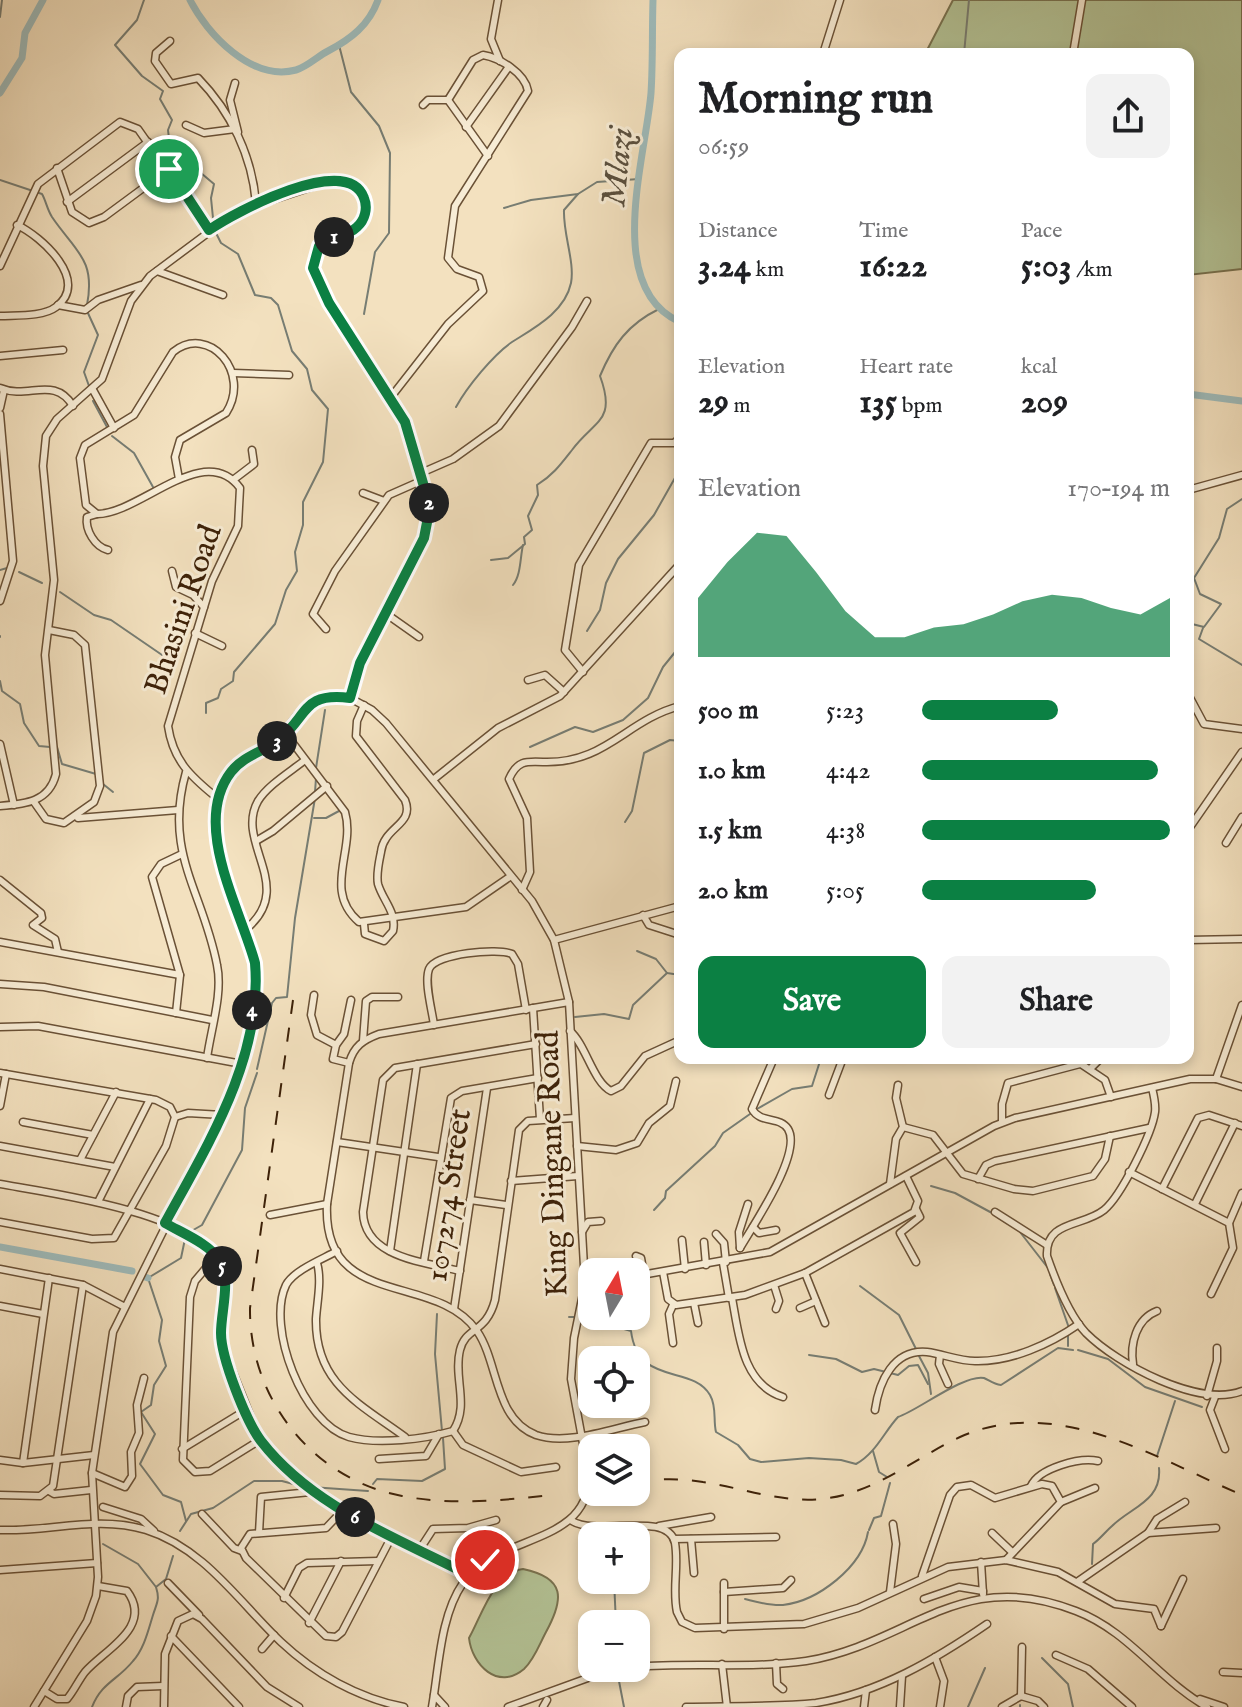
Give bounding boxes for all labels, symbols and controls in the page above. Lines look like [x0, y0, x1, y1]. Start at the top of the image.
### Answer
text: Morning run [698, 72, 933, 128]
button: share [1086, 74, 1170, 158]
water label: Mlazi [593, 123, 644, 209]
text: 06:59 [698, 130, 749, 163]
pin [135, 135, 203, 203]
icon: arrive [147, 147, 191, 191]
pin: 1 [314, 217, 354, 257]
text: Distance [698, 217, 778, 245]
text: Time [859, 217, 908, 245]
text: Pace [1021, 217, 1062, 245]
text: 1 [330, 223, 338, 251]
text: 3.24 [698, 245, 751, 288]
text: 16:22 [859, 245, 927, 288]
text: 5:03 [1021, 245, 1071, 288]
text: km [751, 256, 784, 284]
text: /km [1071, 256, 1112, 284]
text: Elevation [698, 353, 785, 381]
text: Heart rate [859, 353, 953, 381]
text: kcal [1021, 353, 1057, 381]
text: 29 [698, 381, 729, 424]
text: 135 [859, 381, 897, 424]
text: 209 [1021, 381, 1068, 424]
text: m [729, 392, 751, 420]
text: bpm [897, 392, 942, 420]
text: Elevation [698, 472, 801, 505]
text: 170–194 m [1067, 472, 1170, 505]
pin: 2 [409, 483, 449, 523]
text: 2 [424, 489, 434, 517]
street label: Bhasini Road [136, 519, 233, 700]
text: 500 m [698, 694, 759, 727]
text: 5:23 [826, 694, 864, 727]
pin: 3 [257, 721, 297, 761]
text: 3 [273, 727, 281, 755]
text: 1.0 km [698, 754, 766, 787]
text: 4:42 [826, 754, 871, 787]
text: 1.5 km [698, 814, 762, 847]
text: 4:38 [826, 814, 866, 847]
text: 2.0 km [698, 874, 768, 907]
text: 5:05 [826, 874, 864, 907]
button: Save [698, 956, 926, 1048]
button: Share [942, 956, 1170, 1048]
pin: 4 [232, 990, 272, 1030]
text: 4 [247, 996, 257, 1024]
street label: King Dingane Road [528, 1029, 579, 1298]
street label: 107274 Street [417, 1106, 482, 1284]
pin: 5 [202, 1246, 242, 1286]
text: 5 [218, 1252, 226, 1280]
north arrow [578, 1258, 650, 1330]
map controls [578, 1258, 650, 1682]
button: locate [578, 1346, 650, 1418]
button: layers [578, 1434, 650, 1506]
pin: 6 [335, 1497, 375, 1537]
text: 6 [350, 1503, 360, 1531]
button: + [578, 1522, 650, 1594]
pin [451, 1526, 519, 1594]
icon: check [463, 1538, 507, 1582]
button: − [578, 1610, 650, 1682]

